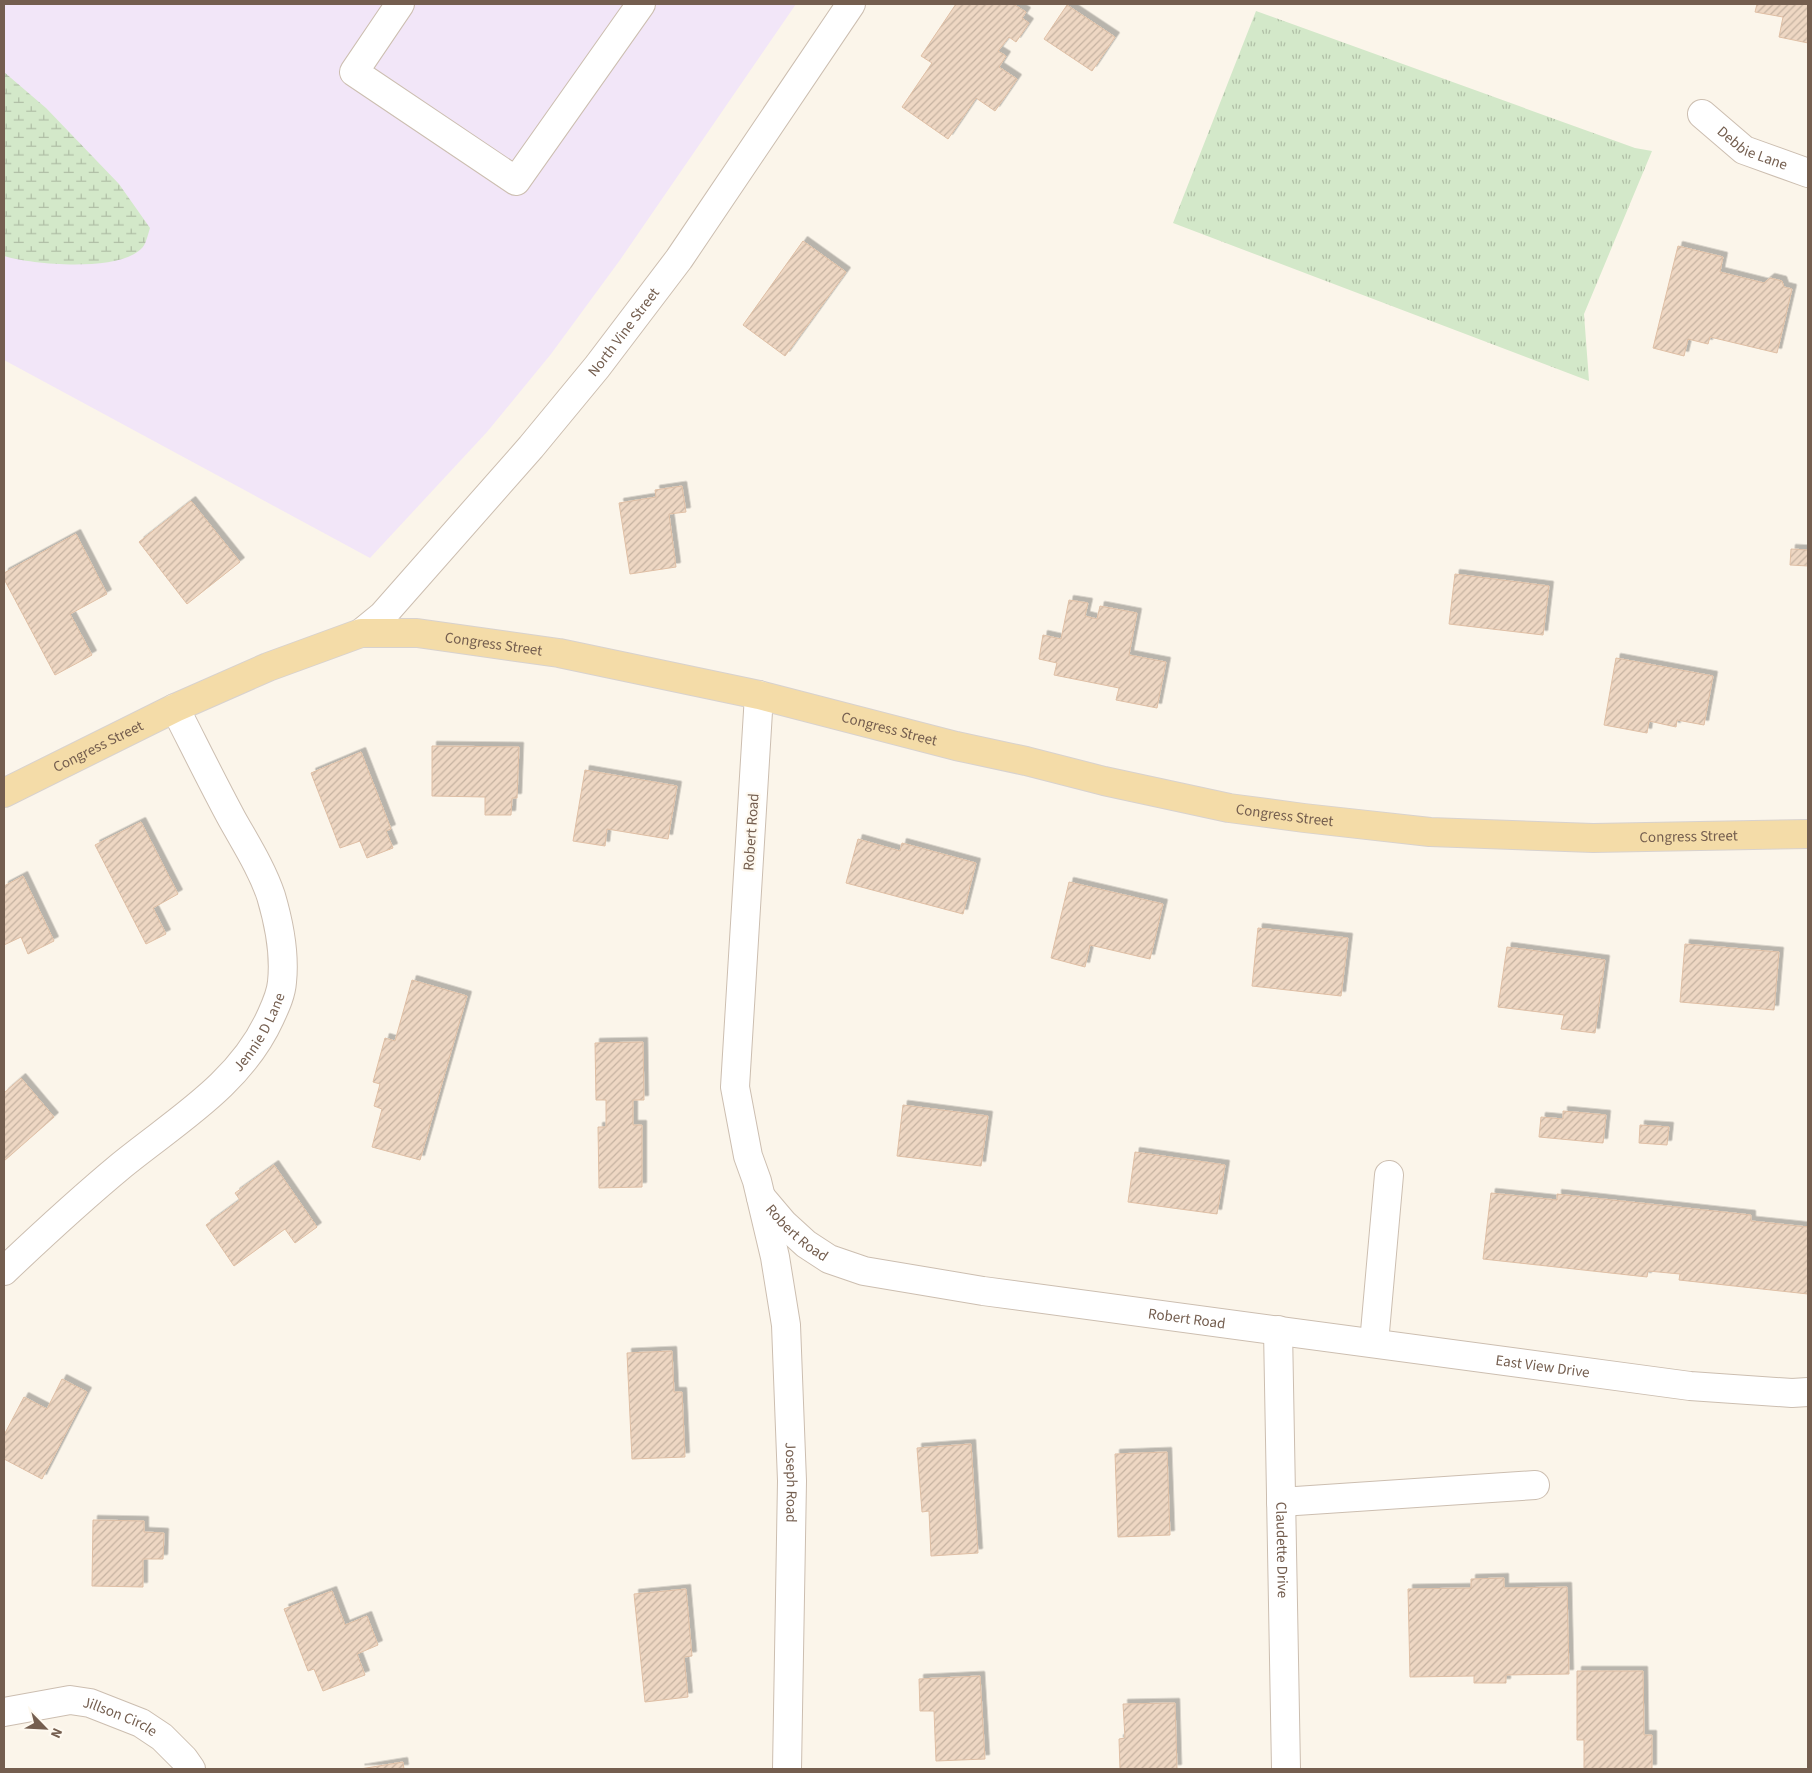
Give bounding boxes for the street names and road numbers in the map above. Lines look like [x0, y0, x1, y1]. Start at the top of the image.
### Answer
street label: Debbie Lane [1712, 121, 1790, 176]
street label: North Vine Street [583, 283, 665, 381]
street label: Congress Street [443, 627, 544, 662]
street label: Congress Street [839, 707, 939, 752]
street label: Congress Street [50, 715, 147, 778]
street label: Robert Road [738, 793, 765, 872]
street label: Congress Street [1234, 799, 1335, 832]
street label: Congress Street [1639, 825, 1738, 848]
street label: Jennie D Lane [229, 990, 290, 1076]
street label: Robert Road [760, 1200, 832, 1267]
street label: Robert Road [1147, 1303, 1227, 1334]
street label: East View Drive [1494, 1350, 1591, 1383]
street label: Joseph Road [780, 1442, 802, 1523]
street label: Claudette Drive [1270, 1502, 1293, 1598]
street label: Jillson Circle [81, 1692, 161, 1742]

